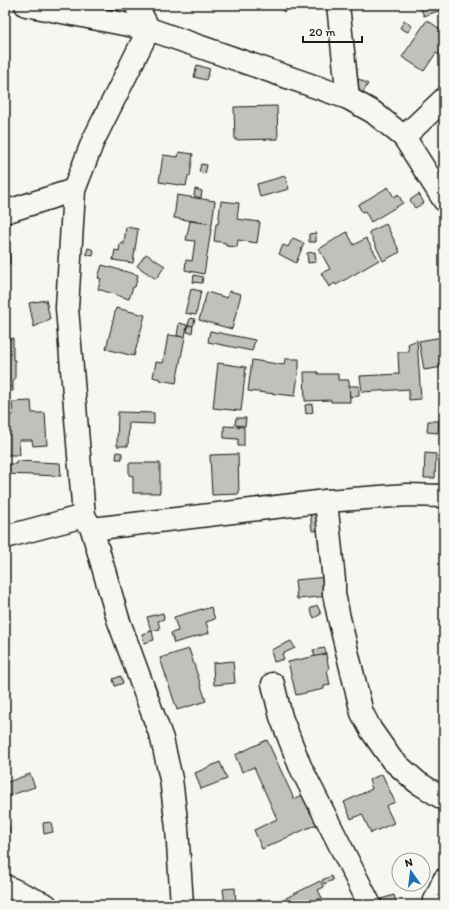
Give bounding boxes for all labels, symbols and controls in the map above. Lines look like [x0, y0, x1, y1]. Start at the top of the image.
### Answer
scale bar [303, 18, 362, 44]
text: 20 m [309, 25, 336, 39]
north arrow [391, 852, 431, 892]
text: N [404, 856, 414, 870]

